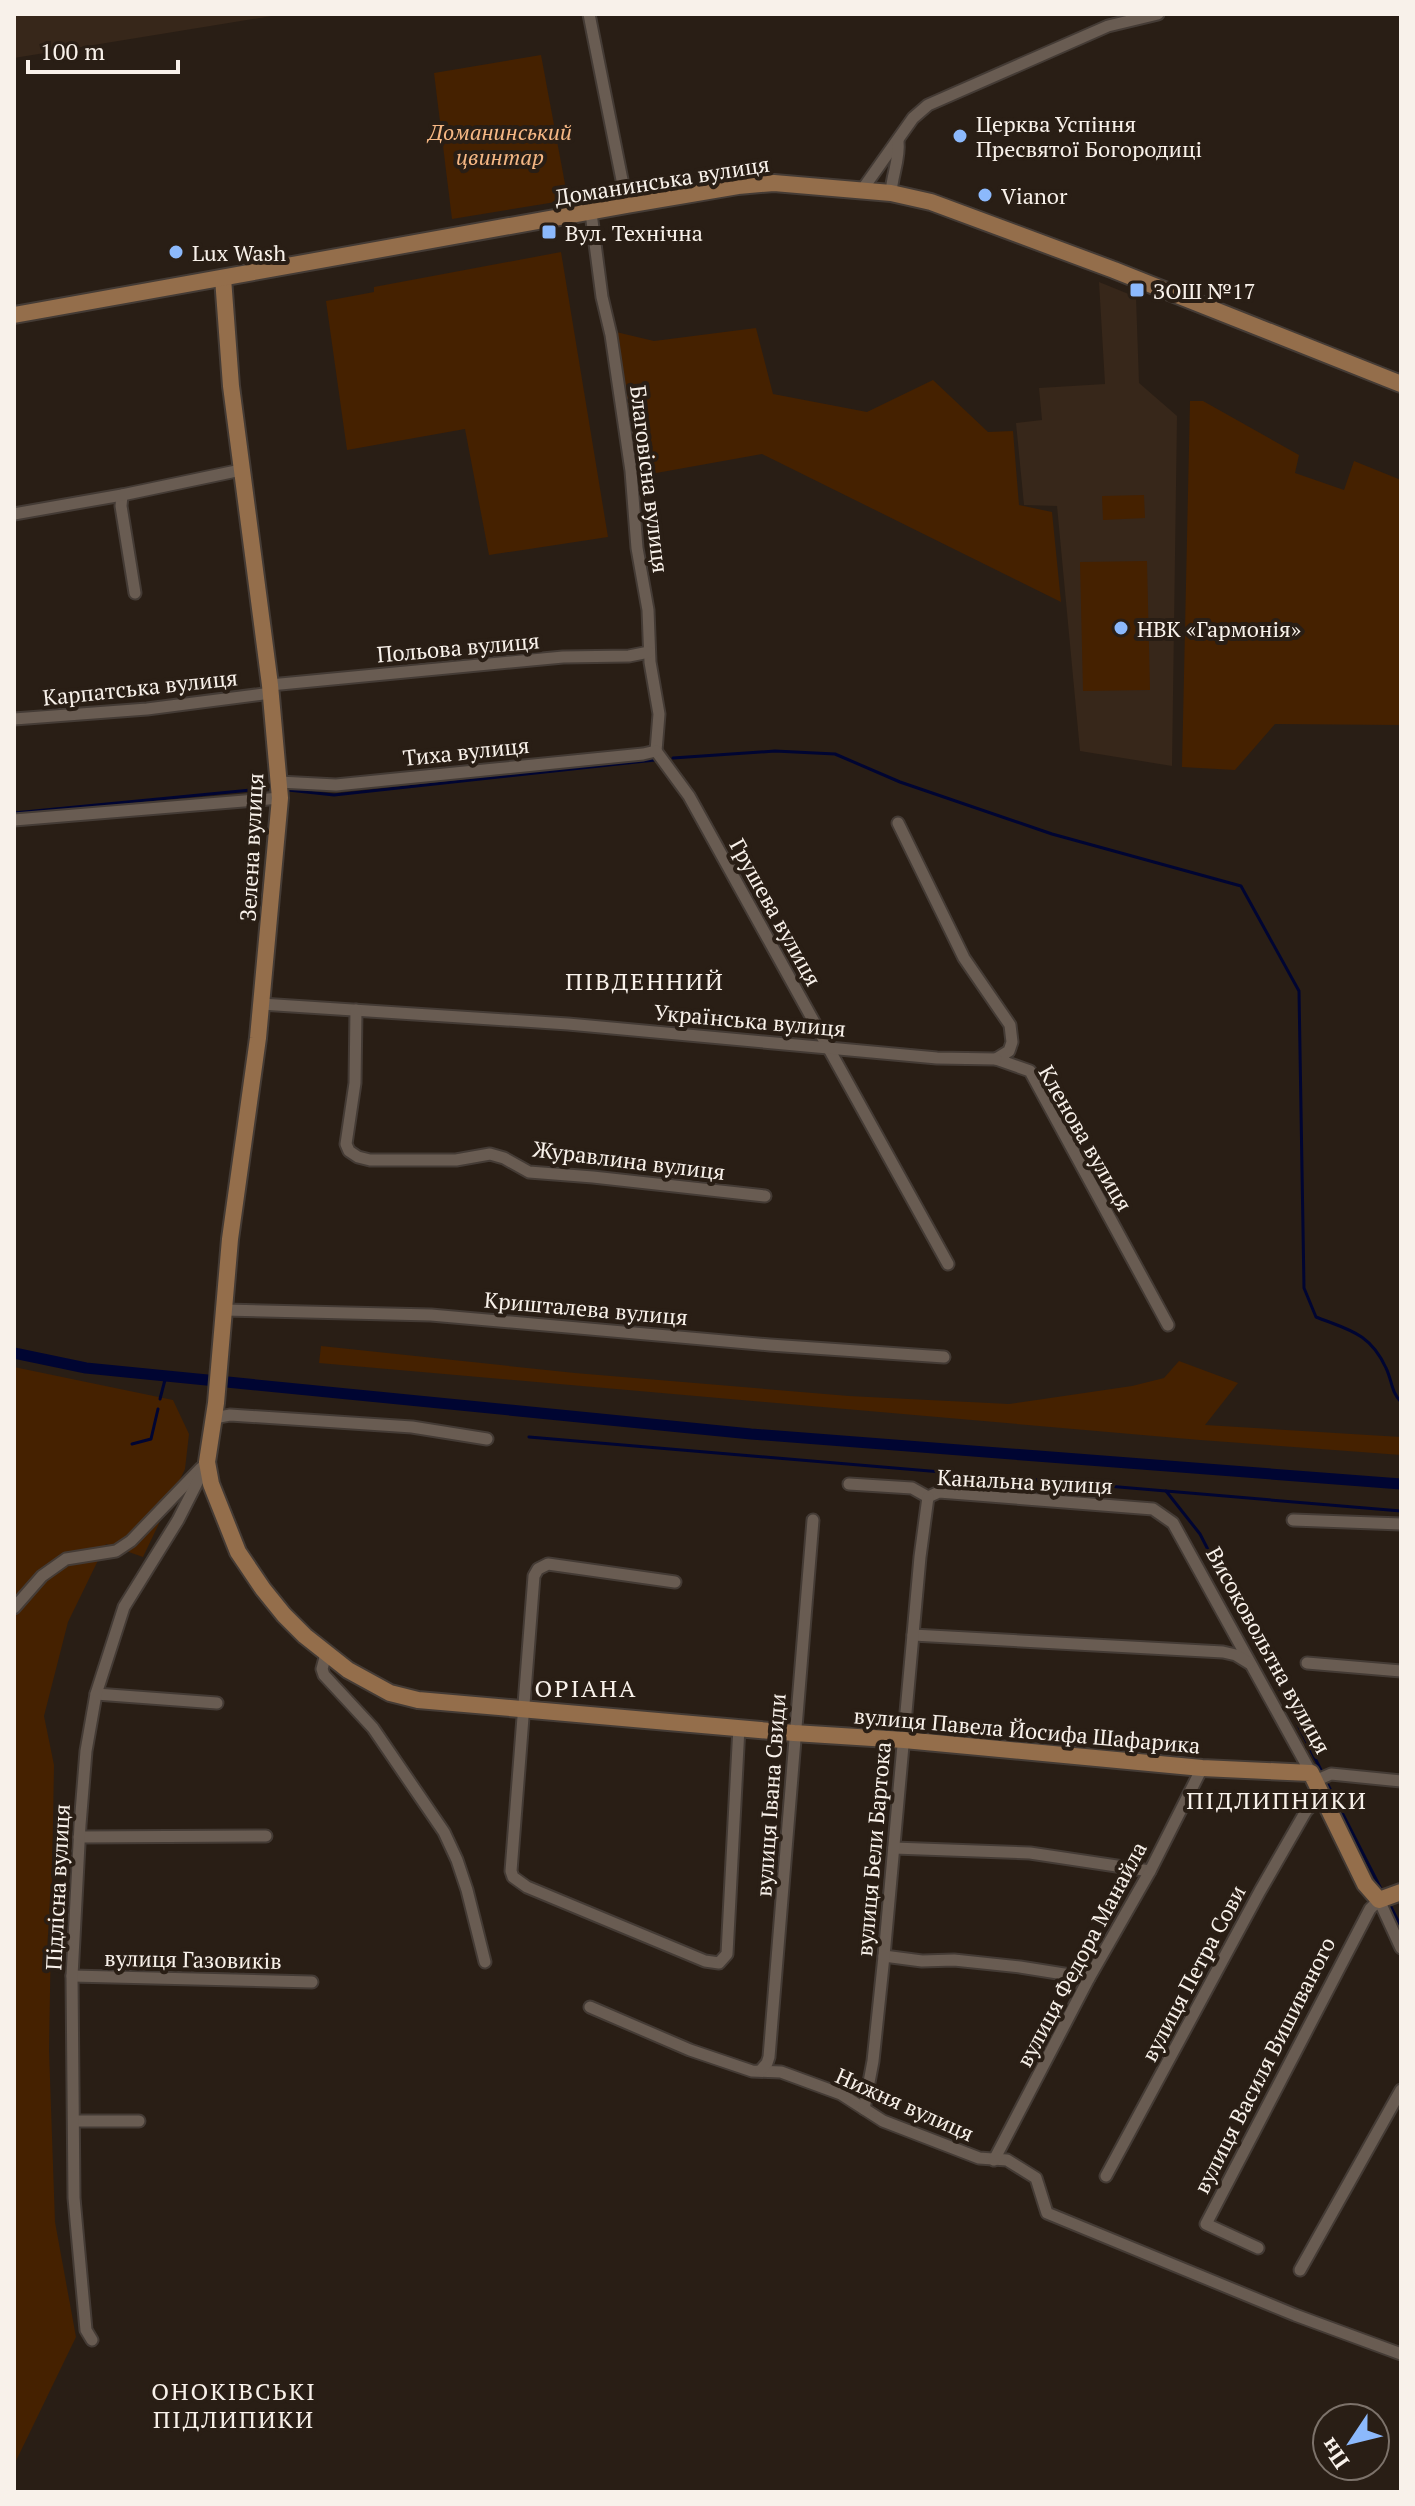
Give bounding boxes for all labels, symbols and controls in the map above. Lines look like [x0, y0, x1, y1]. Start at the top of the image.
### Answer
scale bar [28, 24, 178, 74]
text: 100 m [40, 35, 105, 67]
place label: Церква Успіння Пресвятої Богородиці [976, 109, 1202, 163]
park label: Доманинський цвинтар [426, 117, 572, 171]
marker: Церква Успіння Пресвятої Богородиці [951, 127, 969, 145]
street label: Доманинська вулиця [553, 149, 771, 211]
place label: Vianor [1001, 181, 1068, 210]
marker: Vianor [976, 186, 994, 204]
place label: Вул. Технічна [565, 218, 703, 247]
marker: Вул. Технічна [540, 223, 558, 241]
place label: Lux Wash [192, 238, 286, 267]
marker: Lux Wash [167, 243, 185, 261]
place label: ЗОШ №17 [1153, 276, 1256, 305]
marker: ЗОШ №17 [1128, 281, 1146, 299]
street label: Благовісна вулиця [624, 383, 676, 575]
place label: НВК «Гармонія» [1137, 614, 1301, 643]
marker: НВК «Гармонія» [1112, 619, 1130, 637]
street label: Польова вулиця [375, 625, 541, 669]
street label: Карпатська вулиця [41, 662, 239, 712]
street label: Тиха вулиця [401, 730, 531, 772]
street label: Зелена вулиця [233, 772, 269, 922]
street label: Грушева вулиця [724, 833, 828, 991]
district label: ПІВДЕННИЙ [565, 965, 725, 997]
street label: Українська вулиця [653, 997, 847, 1043]
street label: Кленова вулиця [1033, 1060, 1139, 1216]
street label: Журавлина вулиця [531, 1134, 727, 1186]
street label: Кришталева вулиця [483, 1285, 689, 1331]
street label: Канальна вулиця [936, 1462, 1114, 1500]
street label: Високовольтна вулиця [1200, 1541, 1338, 1759]
district label: ОРІАНА [535, 1672, 637, 1704]
street label: вулиця Івана Свиди [748, 1692, 792, 1898]
street label: вулиця Павела Йосифа Шафарика [853, 1700, 1201, 1760]
street label: вулиця Бели Бартока [849, 1741, 897, 1957]
district label: ПІДЛИПНИКИ [1186, 1784, 1368, 1816]
street label: Підлісна вулиця [38, 1803, 76, 1971]
street label: вулиця Федора Манайла [1009, 1836, 1153, 2072]
street label: вулиця Петра Сови [1134, 1880, 1252, 2066]
street label: вулиця Василя Вишиваного [1187, 1932, 1341, 2198]
street label: вулиця Газовиків [104, 1943, 282, 1975]
street label: Нижня вулиця [831, 2061, 979, 2147]
district label: ОНОКІВСЬКІ ПІДЛИПИКИ [151, 2375, 317, 2435]
north arrow [1311, 2402, 1391, 2482]
text: Пн [1313, 2433, 1355, 2475]

